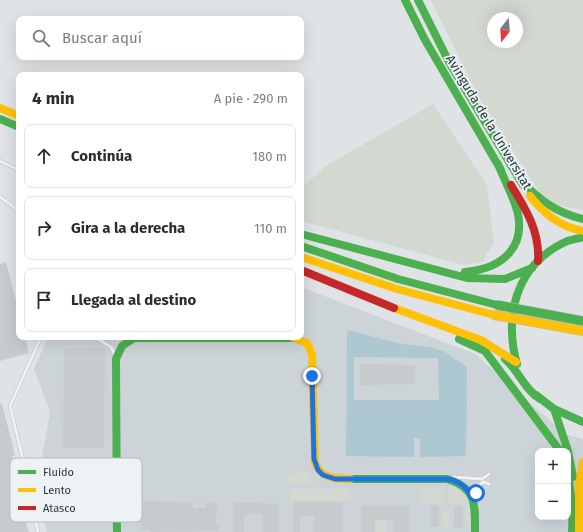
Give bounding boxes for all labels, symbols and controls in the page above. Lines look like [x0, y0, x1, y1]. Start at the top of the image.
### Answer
north arrow [487, 12, 523, 48]
search box [16, 16, 304, 60]
icon: search [30, 27, 52, 49]
text: Buscar aquí [62, 29, 142, 47]
street label: Avinguda de la Universitat [443, 52, 535, 192]
text: 4 min [32, 88, 75, 109]
text: A pie · 290 m [214, 91, 288, 106]
icon: ahead [33, 145, 55, 167]
text: Continúa [71, 147, 132, 165]
text: 180 m [252, 149, 287, 164]
icon: right [33, 217, 55, 239]
text: Gira a la derecha [71, 219, 185, 237]
text: 110 m [254, 221, 287, 236]
icon: arrive [33, 289, 55, 311]
text: Llegada al destino [71, 291, 196, 309]
route end [303, 367, 321, 385]
map controls [535, 448, 571, 520]
button: + [535, 448, 571, 484]
legend [10, 458, 142, 522]
text: Fluido [43, 466, 74, 479]
text: Lento [43, 484, 71, 497]
route start [467, 484, 485, 502]
button: − [535, 484, 571, 520]
text: Atasco [43, 502, 76, 515]

